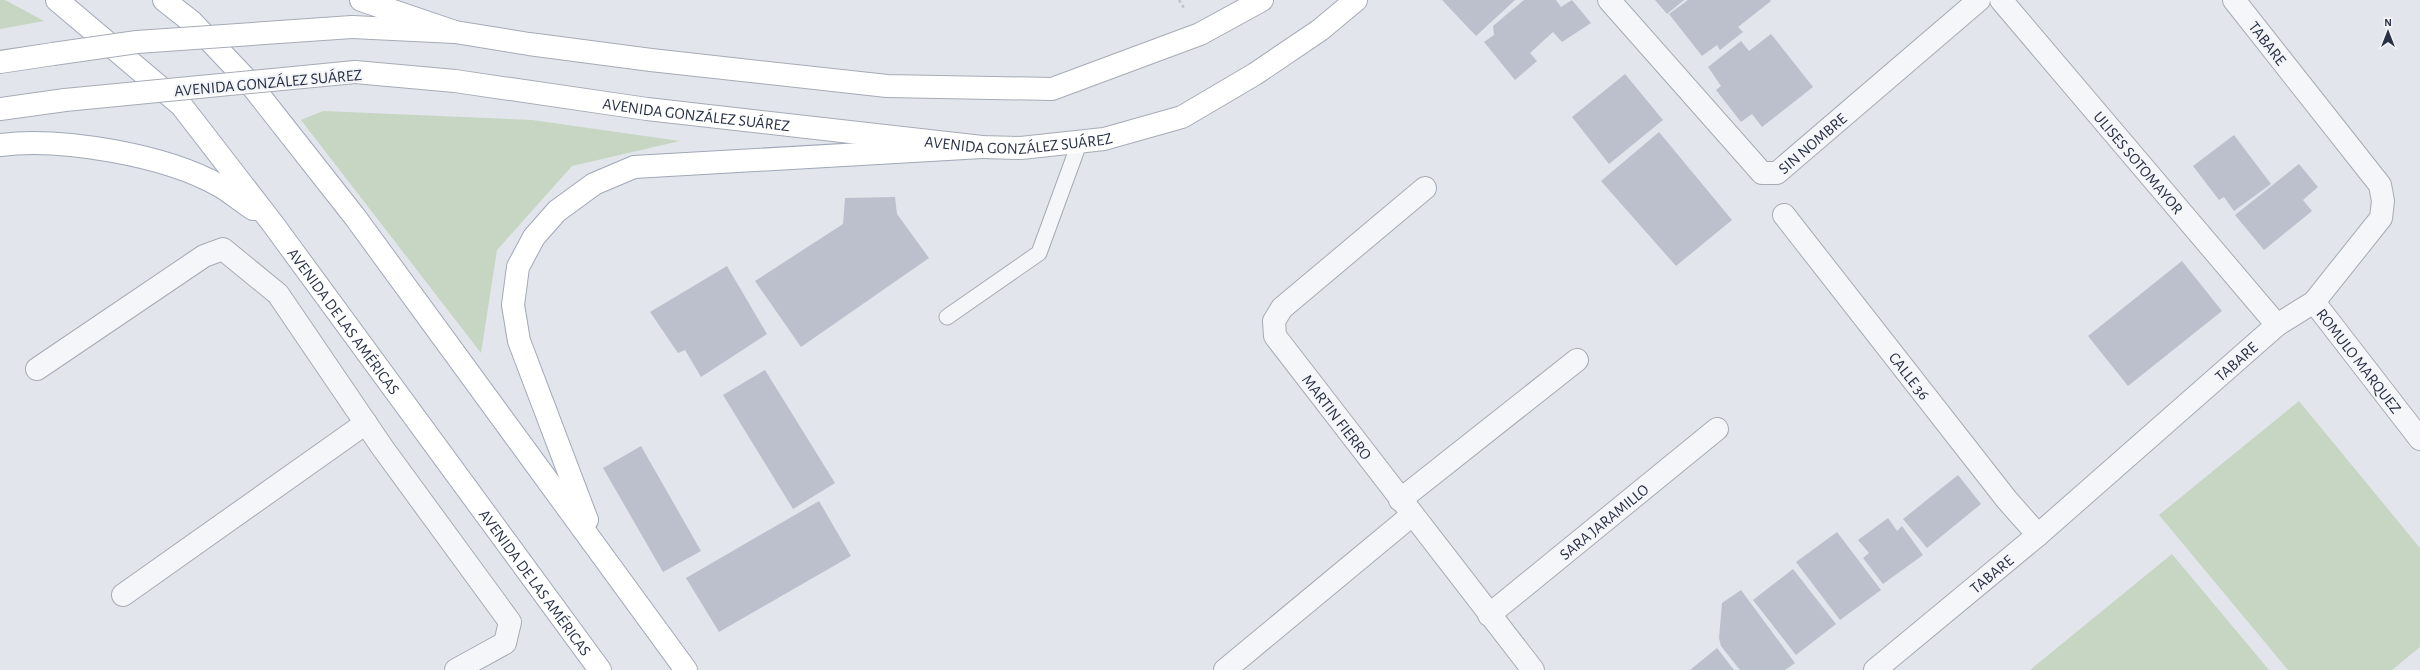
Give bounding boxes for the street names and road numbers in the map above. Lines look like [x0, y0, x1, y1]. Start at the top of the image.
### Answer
street label: TABARE [2245, 19, 2289, 69]
street label: AVENIDA GONZÁLEZ SUÁREZ [173, 65, 363, 99]
street label: AVENIDA GONZÁLEZ SUÁREZ [602, 96, 791, 134]
street label: ULISES SOTOMAYOR [2090, 109, 2186, 217]
street label: SIN NOMBRE [1775, 110, 1850, 177]
street label: AVENIDA GONZÁLEZ SUÁREZ [924, 130, 1114, 157]
street label: AVENIDA DE LAS AMÉRICAS [284, 245, 402, 398]
street label: ROMULO MARQUEZ [2313, 306, 2404, 416]
street label: TABARE [2212, 339, 2261, 385]
street label: CALLE 36 [1886, 350, 1932, 403]
street label: MARTIN FIERRO [1299, 372, 1374, 463]
street label: SARA JARAMILLO [1557, 481, 1652, 563]
street label: AVENIDA DE LAS AMÉRICAS [476, 506, 594, 659]
street label: TABARE [1967, 552, 2017, 597]

